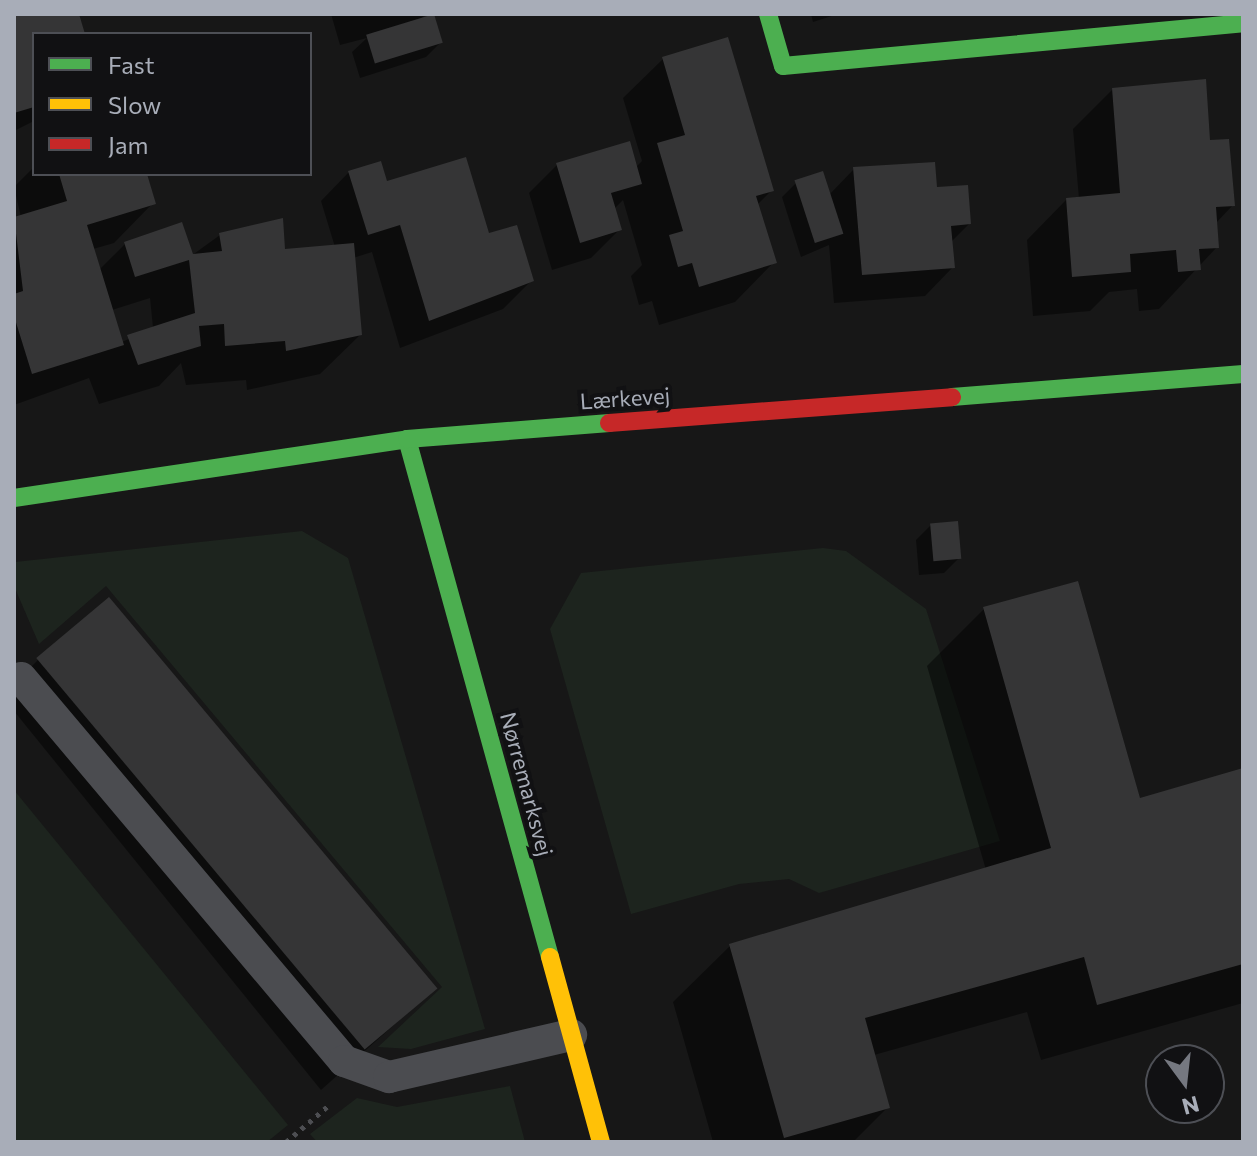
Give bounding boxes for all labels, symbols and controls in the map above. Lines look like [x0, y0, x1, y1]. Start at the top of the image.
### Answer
legend [32, 32, 312, 176]
text: Fast [108, 50, 155, 79]
text: Slow [108, 90, 161, 119]
text: Jam [108, 130, 148, 159]
street label: Lærkevej [579, 382, 671, 414]
street label: Nørremarksvej [495, 709, 559, 859]
north arrow [1145, 1044, 1225, 1124]
text: N [1179, 1091, 1202, 1121]

